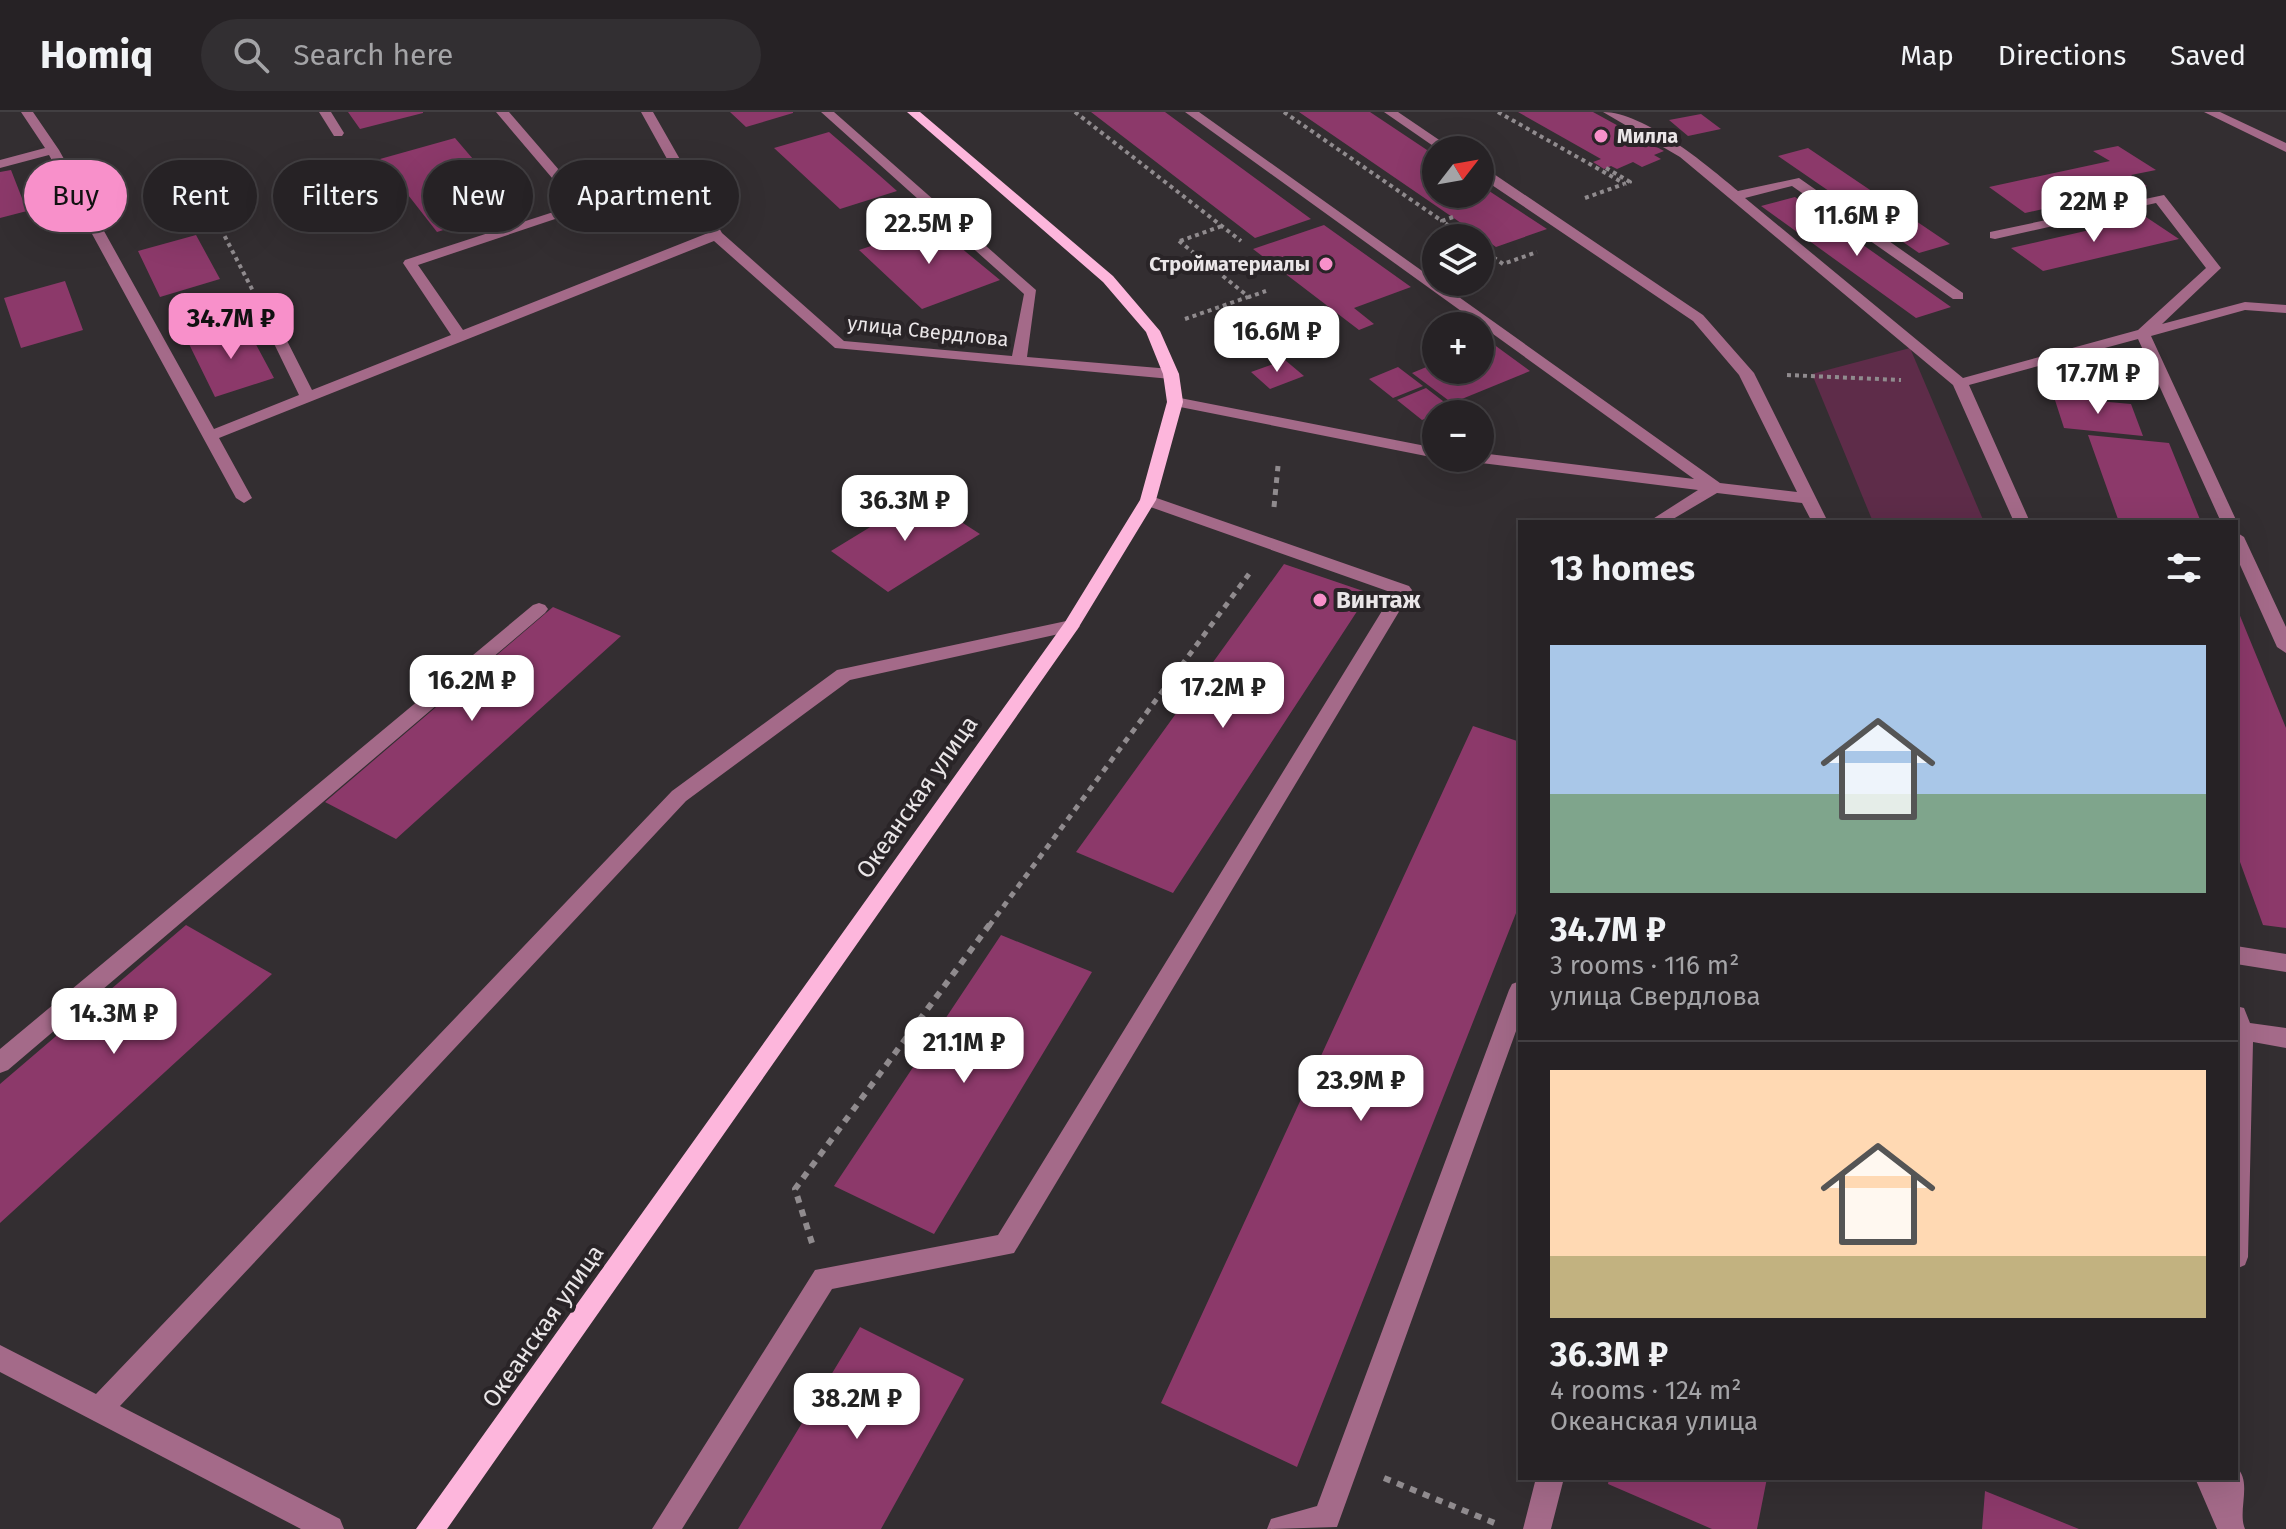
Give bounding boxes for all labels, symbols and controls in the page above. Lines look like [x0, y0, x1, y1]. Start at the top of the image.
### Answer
search box [201, 19, 761, 91]
text: Homiq [40, 32, 153, 78]
icon: search [229, 33, 273, 77]
text: Search here [293, 37, 453, 73]
text: Map [1900, 39, 1954, 72]
text: Directions [1998, 39, 2126, 72]
text: Saved [2170, 39, 2246, 72]
place label: Милла [1617, 124, 1678, 148]
marker: Милла [1592, 127, 1610, 145]
north arrow [1422, 136, 1494, 208]
map controls [1422, 136, 1494, 472]
chip: Buy [24, 160, 127, 232]
chip: Rent [143, 160, 257, 232]
chip: Filters [273, 160, 407, 232]
chip: New [423, 160, 533, 232]
chip: Apartment [549, 160, 739, 232]
pin: 22M ₽ [2038, 176, 2150, 244]
text: 22M ₽ [2060, 186, 2128, 217]
pin: 11.6M ₽ [1783, 190, 1931, 258]
pin: 22.5M ₽ [855, 198, 1003, 266]
text: 11.6M ₽ [1814, 200, 1900, 231]
text: 22.5M ₽ [884, 208, 974, 239]
button: layers [1422, 224, 1494, 296]
place label: Стройматериалы [1149, 252, 1310, 276]
marker: Стройматериалы [1317, 255, 1335, 273]
pin: 34.7M ₽ [157, 293, 305, 361]
text: 34.7M ₽ [187, 303, 275, 334]
pin: 16.6M ₽ [1203, 306, 1351, 374]
street label: улица Свердлова [846, 311, 1010, 351]
button: + [1422, 312, 1494, 384]
text: 16.6M ₽ [1232, 316, 1322, 347]
pin: 17.7M ₽ [2024, 348, 2172, 416]
text: 17.7M ₽ [2056, 358, 2140, 389]
button: − [1422, 400, 1494, 472]
pin: 36.3M ₽ [831, 475, 979, 543]
text: 36.3M ₽ [860, 485, 950, 516]
icon: filters [2162, 546, 2206, 590]
text: 13 homes [1550, 548, 1695, 589]
place label: Винтаж [1336, 586, 1422, 614]
marker: Винтаж [1311, 591, 1329, 609]
pin: 16.2M ₽ [398, 655, 546, 723]
pin: 17.2M ₽ [1149, 662, 1297, 730]
text: 16.2M ₽ [428, 665, 516, 696]
text: 17.2M ₽ [1180, 672, 1266, 703]
icon: home [1806, 697, 1950, 841]
street label: Океанская улица [850, 710, 984, 884]
text: 34.7M ₽ [1550, 909, 1666, 950]
text: 3 rooms · 116 m² [1550, 950, 1739, 981]
text: улица Свердлова [1550, 981, 1761, 1012]
pin: 14.3M ₽ [40, 988, 188, 1056]
text: 14.3M ₽ [70, 998, 159, 1029]
pin: 21.1M ₽ [890, 1017, 1038, 1085]
text: 21.1M ₽ [923, 1027, 1005, 1058]
pin: 23.9M ₽ [1287, 1055, 1435, 1123]
text: 23.9M ₽ [1316, 1065, 1406, 1096]
icon: home [1806, 1122, 1950, 1266]
street label: Океанская улица [476, 1239, 610, 1413]
text: 36.3M ₽ [1550, 1334, 1668, 1375]
pin: 38.2M ₽ [783, 1373, 931, 1441]
text: 4 rooms · 124 m² [1550, 1375, 1742, 1406]
text: 38.2M ₽ [812, 1383, 902, 1414]
text: Океанская улица [1550, 1406, 1758, 1437]

